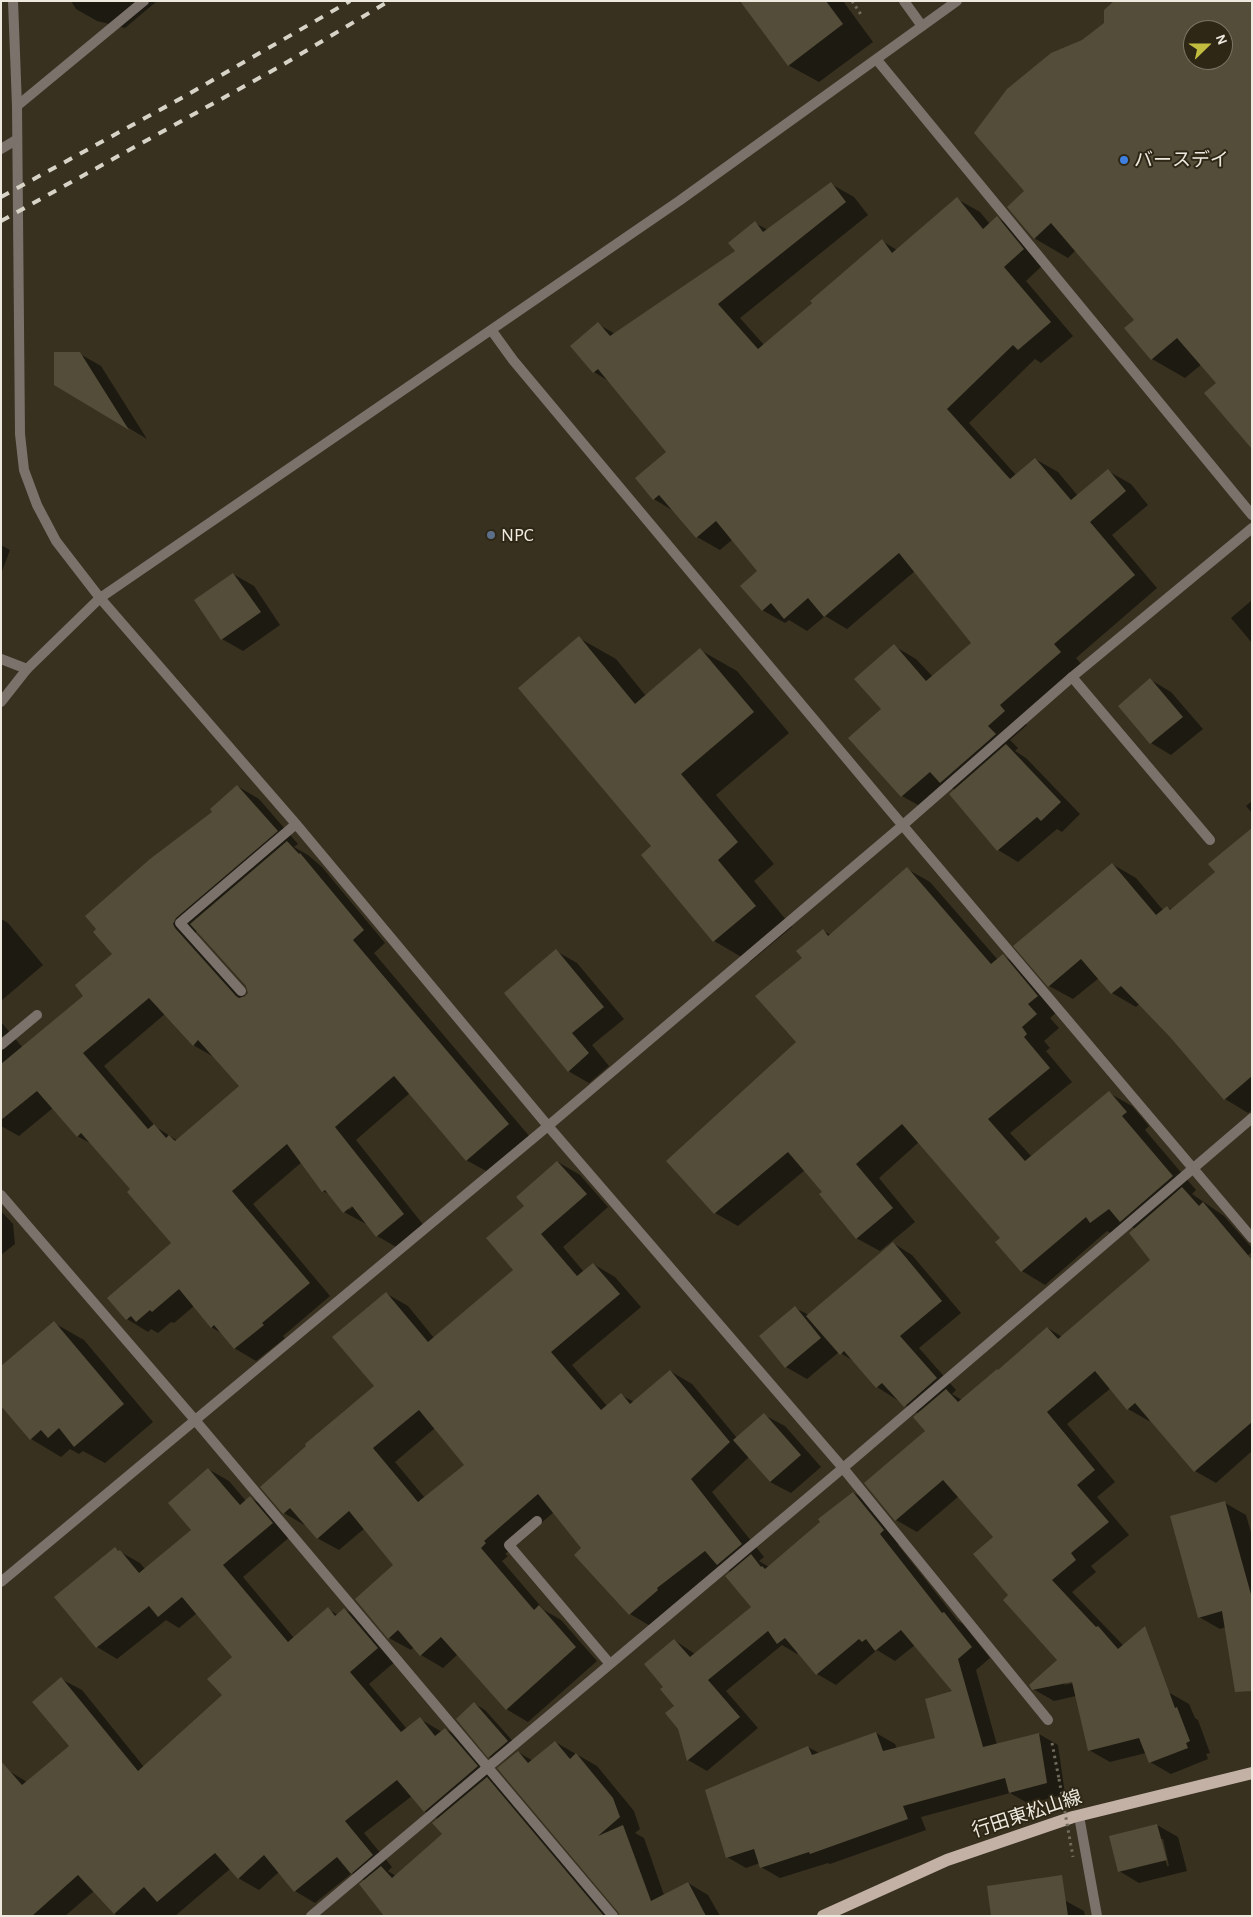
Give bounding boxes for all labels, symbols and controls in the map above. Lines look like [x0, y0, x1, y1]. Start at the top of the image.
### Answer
north arrow [1183, 20, 1233, 70]
text: N [1213, 33, 1229, 47]
place label: バースデイ [1134, 149, 1229, 171]
marker: バースデイ [1118, 154, 1130, 166]
place label: NPC [501, 524, 534, 546]
marker: NPC [485, 529, 497, 541]
street label: 行田東松山線 [969, 1786, 1085, 1842]

